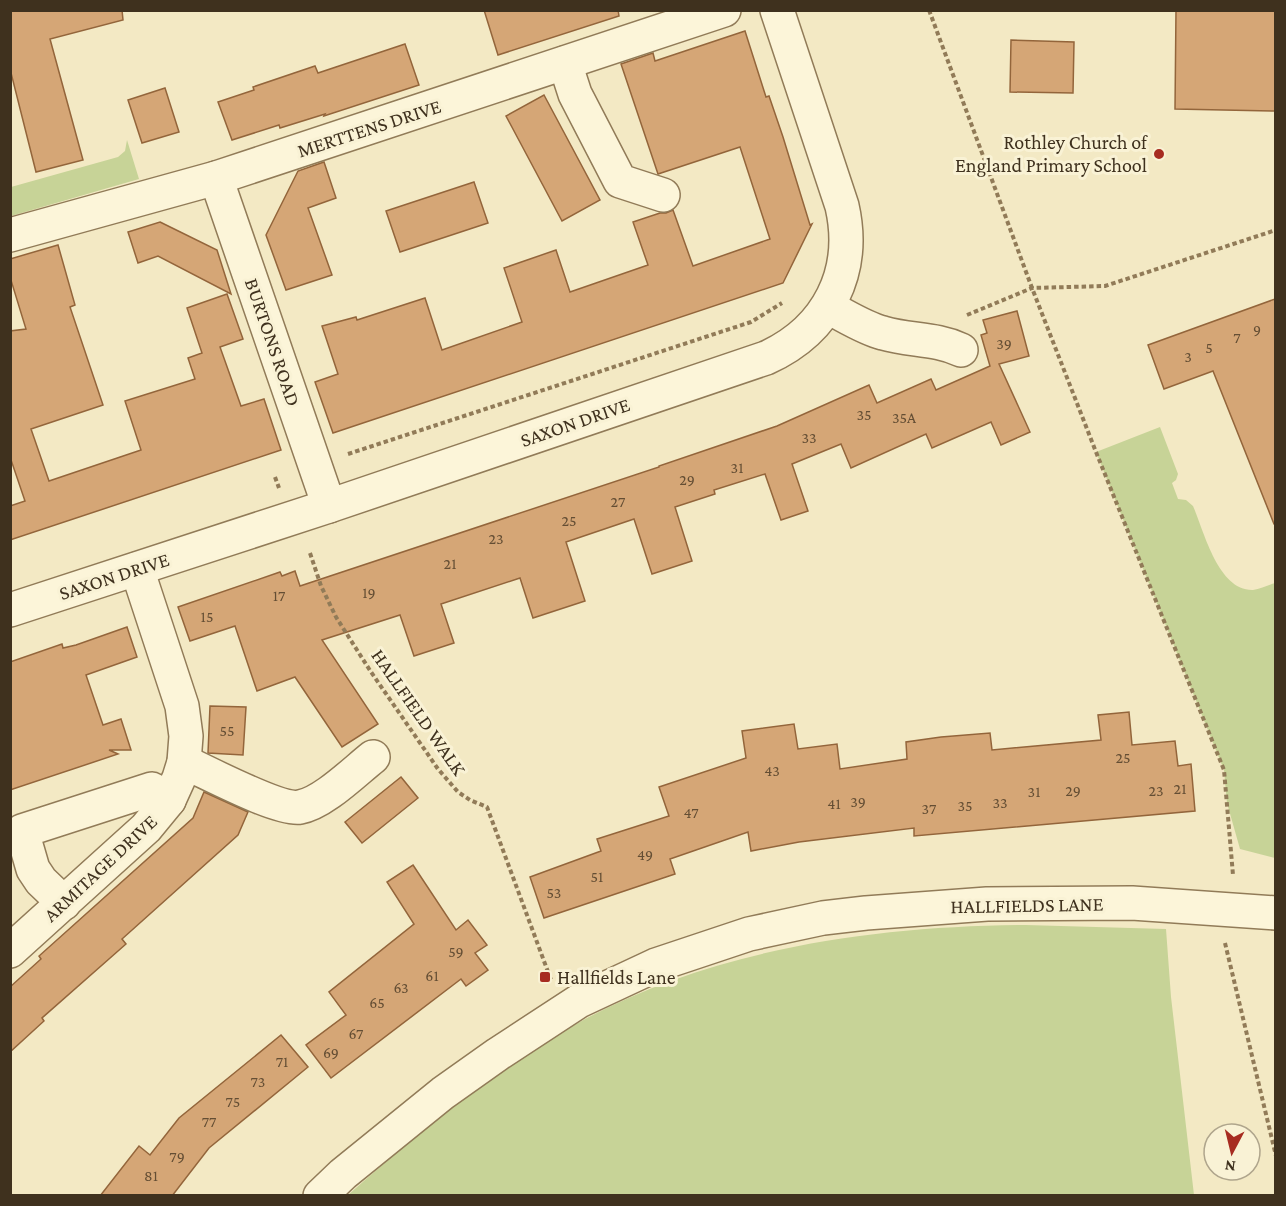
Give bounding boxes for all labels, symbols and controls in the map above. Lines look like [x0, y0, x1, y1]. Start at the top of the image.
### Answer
street label: MERTTENS DRIVE [294, 94, 444, 162]
place label: Rothley Church of England Primary School [955, 131, 1148, 177]
marker: Rothley Church of England Primary School [1152, 147, 1166, 161]
street label: BURTONS ROAD [241, 275, 305, 409]
house number: 9 [1253, 321, 1261, 338]
house number: 7 [1233, 329, 1241, 346]
house number: 39 [996, 335, 1012, 352]
house number: 5 [1205, 339, 1213, 356]
house number: 3 [1184, 348, 1192, 365]
street label: SAXON DRIVE [517, 393, 633, 451]
house number: 35 [856, 406, 872, 423]
house number: 35A [892, 409, 917, 426]
house number: 33 [801, 429, 817, 446]
house number: 31 [731, 459, 743, 476]
house number: 29 [679, 471, 695, 488]
house number: 27 [611, 493, 626, 510]
house number: 25 [561, 512, 577, 529]
house number: 23 [488, 530, 504, 547]
street label: SAXON DRIVE [56, 548, 172, 604]
house number: 21 [444, 555, 456, 572]
house number: 19 [362, 584, 376, 601]
house number: 17 [273, 587, 286, 604]
house number: 15 [201, 608, 213, 625]
street label: HALLFIELD WALK [367, 645, 471, 780]
house number: 55 [220, 722, 234, 739]
house number: 25 [1115, 749, 1131, 766]
house number: 43 [764, 762, 780, 779]
house number: 21 [1174, 780, 1186, 797]
house number: 29 [1065, 782, 1081, 799]
house number: 23 [1148, 782, 1164, 799]
house number: 31 [1028, 783, 1040, 800]
house number: 39 [850, 793, 866, 810]
house number: 33 [992, 794, 1008, 811]
house number: 41 [827, 795, 841, 812]
house number: 35 [957, 797, 973, 814]
house number: 37 [922, 800, 937, 817]
house number: 47 [683, 804, 699, 821]
street label: ARMITAGE DRIVE [39, 810, 161, 926]
house number: 49 [637, 846, 653, 863]
house number: 51 [591, 868, 603, 885]
house number: 53 [547, 884, 561, 901]
street label: HALLFIELDS LANE [950, 893, 1104, 917]
house number: 59 [448, 943, 464, 960]
place label: Hallfields Lane [557, 966, 676, 988]
house number: 61 [425, 967, 439, 984]
marker: Hallfields Lane [538, 970, 552, 984]
house number: 63 [393, 979, 409, 996]
house number: 65 [369, 994, 385, 1011]
house number: 67 [349, 1025, 364, 1042]
house number: 69 [323, 1044, 339, 1061]
house number: 71 [276, 1053, 288, 1070]
house number: 73 [251, 1073, 265, 1090]
house number: 75 [226, 1093, 240, 1110]
house number: 77 [202, 1113, 217, 1130]
north arrow [1202, 1122, 1262, 1182]
house number: 79 [169, 1148, 185, 1165]
text: N [1224, 1157, 1237, 1175]
house number: 81 [144, 1167, 158, 1184]

